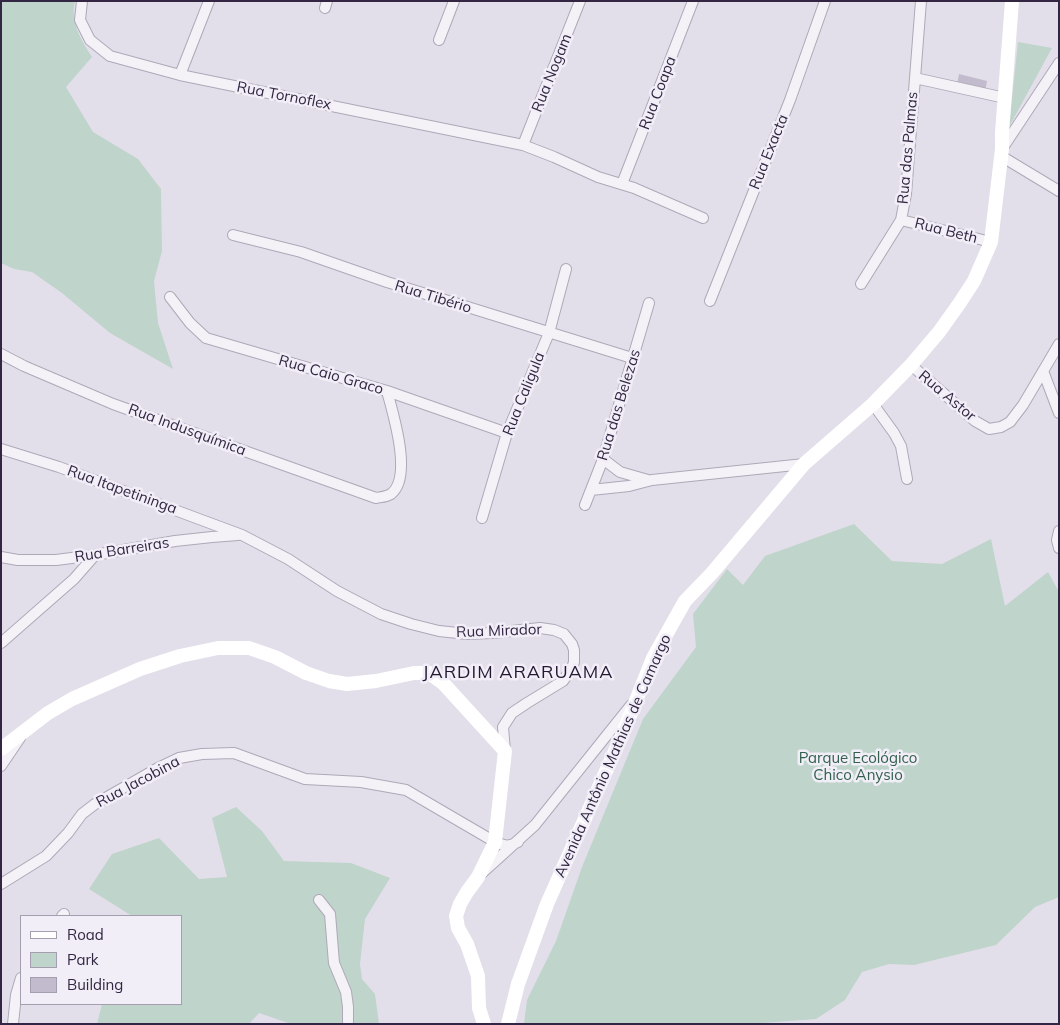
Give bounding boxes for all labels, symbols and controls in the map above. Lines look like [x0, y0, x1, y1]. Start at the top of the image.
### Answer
street label: Rua Nogam [528, 31, 576, 115]
street label: Rua Coapa [636, 54, 680, 132]
street label: Rua Tornoflex [235, 78, 333, 114]
street label: Rua das Palmas [894, 91, 922, 205]
street label: Rua Exacta [746, 112, 792, 192]
street label: Rua Beth [913, 214, 979, 248]
street label: Rua Tibério [392, 277, 474, 317]
street label: Rua das Belezas [594, 347, 644, 463]
street label: Rua Caligula [499, 350, 549, 438]
street label: Rua Caio Graco [277, 351, 385, 399]
street label: Rua Astor [915, 367, 979, 425]
street label: Rua Indusquímica [126, 400, 248, 460]
street label: Rua Itapetininga [65, 462, 179, 518]
street label: Rua Barreiras [73, 534, 171, 566]
street label: Rua Mirador [456, 621, 542, 641]
street label: Avenida Antônio Mathias de Camargo [551, 632, 675, 880]
district label: JARDIM ARARUAMA [421, 662, 615, 684]
park label: Parque Ecológico Chico Anysio [799, 749, 917, 784]
street label: Rua Jacobina [93, 752, 183, 812]
legend [20, 915, 182, 1005]
text: Road [67, 925, 104, 944]
text: Park [67, 950, 99, 969]
text: Building [67, 975, 123, 994]

